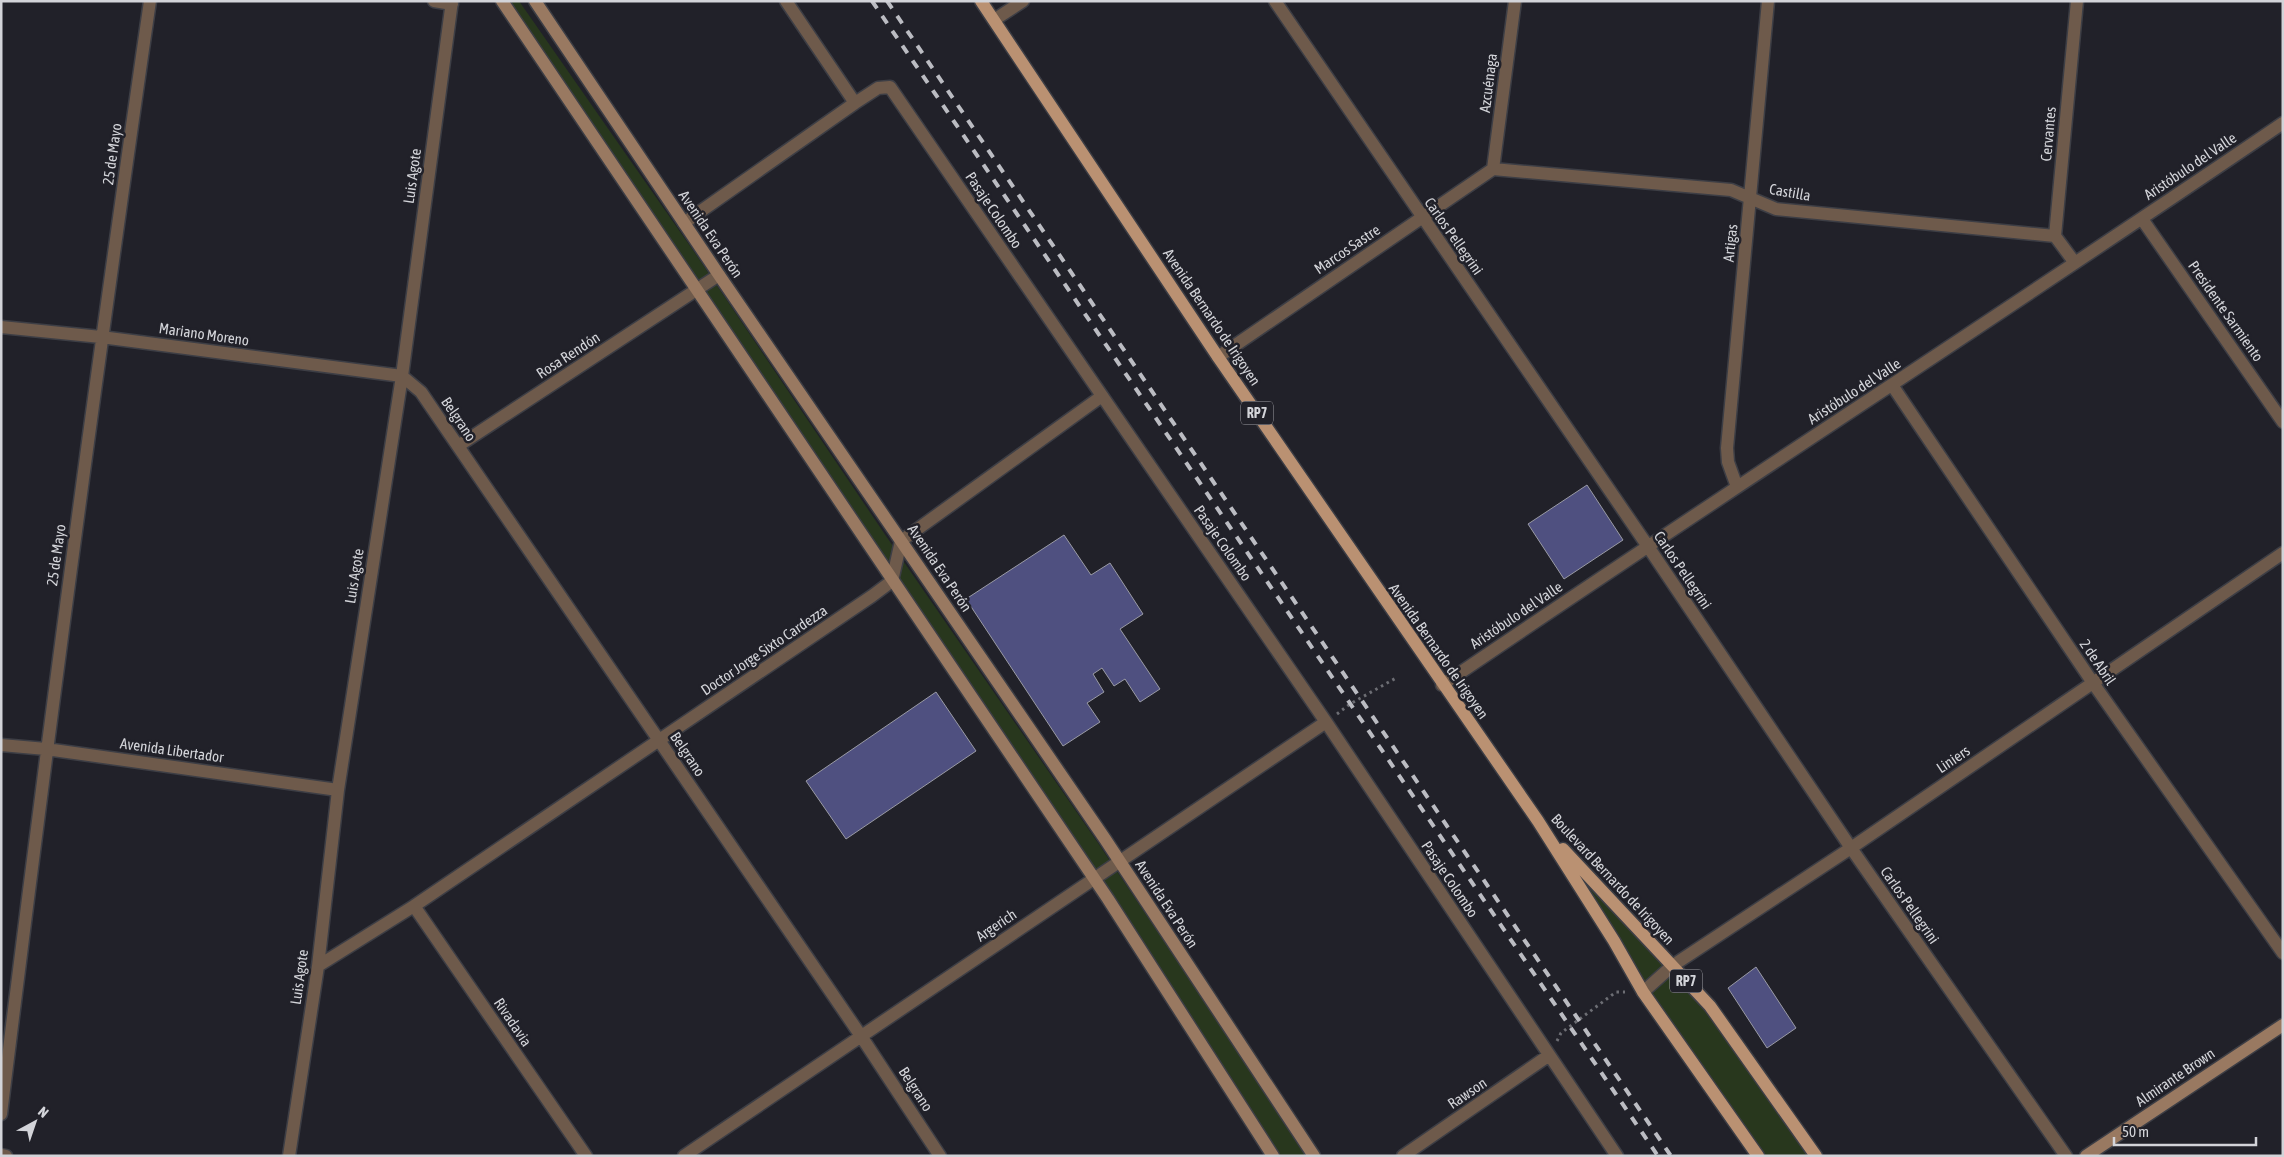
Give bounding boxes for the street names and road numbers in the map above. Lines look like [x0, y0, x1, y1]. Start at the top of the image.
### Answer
street label: Azcuénaga [1476, 52, 1500, 114]
street label: Cervantes [2037, 106, 2059, 162]
street label: 25 de Mayo [99, 122, 125, 186]
street label: Aristóbulo del Valle [2141, 129, 2239, 203]
street label: Luis Agote [400, 147, 424, 205]
street label: Pasaje Colombo [962, 169, 1026, 251]
street label: Castilla [1768, 180, 1812, 204]
street label: Avenida Eva Perón [676, 187, 746, 281]
street label: Carlos Pellegrini [1421, 194, 1487, 278]
street label: Marcos Sastre [1311, 221, 1383, 277]
street label: Artigas [1720, 223, 1740, 263]
street label: Avenida Bernardo de Irigoyen [1160, 245, 1264, 389]
street label: Presidente Sarmiento [2185, 257, 2267, 365]
street label: Mariano Moreno [158, 319, 250, 349]
street label: Rosa Rendón [533, 328, 603, 382]
street label: Aristóbulo del Valle [1804, 355, 1904, 427]
street label: Belgrano [438, 394, 480, 444]
road number: RP7 [1241, 402, 1273, 424]
street label: Pasaje Colombo [1191, 502, 1255, 584]
street label: Avenida Eva Perón [905, 521, 975, 615]
street label: 25 de Mayo [43, 523, 69, 587]
street label: Carlos Pellegrini [1651, 528, 1715, 612]
street label: Luis Agote [341, 547, 367, 605]
street label: Aristóbulo del Valle [1467, 578, 1565, 652]
street label: Avenida Bernardo de Irigoyen [1386, 580, 1492, 722]
street label: Doctor Jorge Sixto Cardezza [698, 601, 830, 699]
street label: 2 de Abril [2077, 636, 2119, 688]
street label: Belgrano [667, 729, 709, 779]
street label: Avenida Libertador [119, 734, 225, 766]
street label: Liniers [1933, 742, 1973, 776]
street label: Boulevard Bernardo de Irigoyen [1548, 810, 1678, 948]
street label: Pasaje Colombo [1418, 838, 1482, 920]
street label: Avenida Eva Perón [1132, 857, 1202, 951]
street label: Carlos Pellegrini [1877, 863, 1943, 947]
street label: Argerich [973, 905, 1019, 945]
street label: Luis Agote [287, 948, 311, 1006]
road number: RP7 [1670, 969, 1702, 992]
street label: Rivadavia [491, 995, 535, 1049]
street label: Almirante Brown [2132, 1044, 2218, 1110]
street label: Belgrano [895, 1064, 937, 1114]
street label: Rawson [1444, 1074, 1490, 1112]

